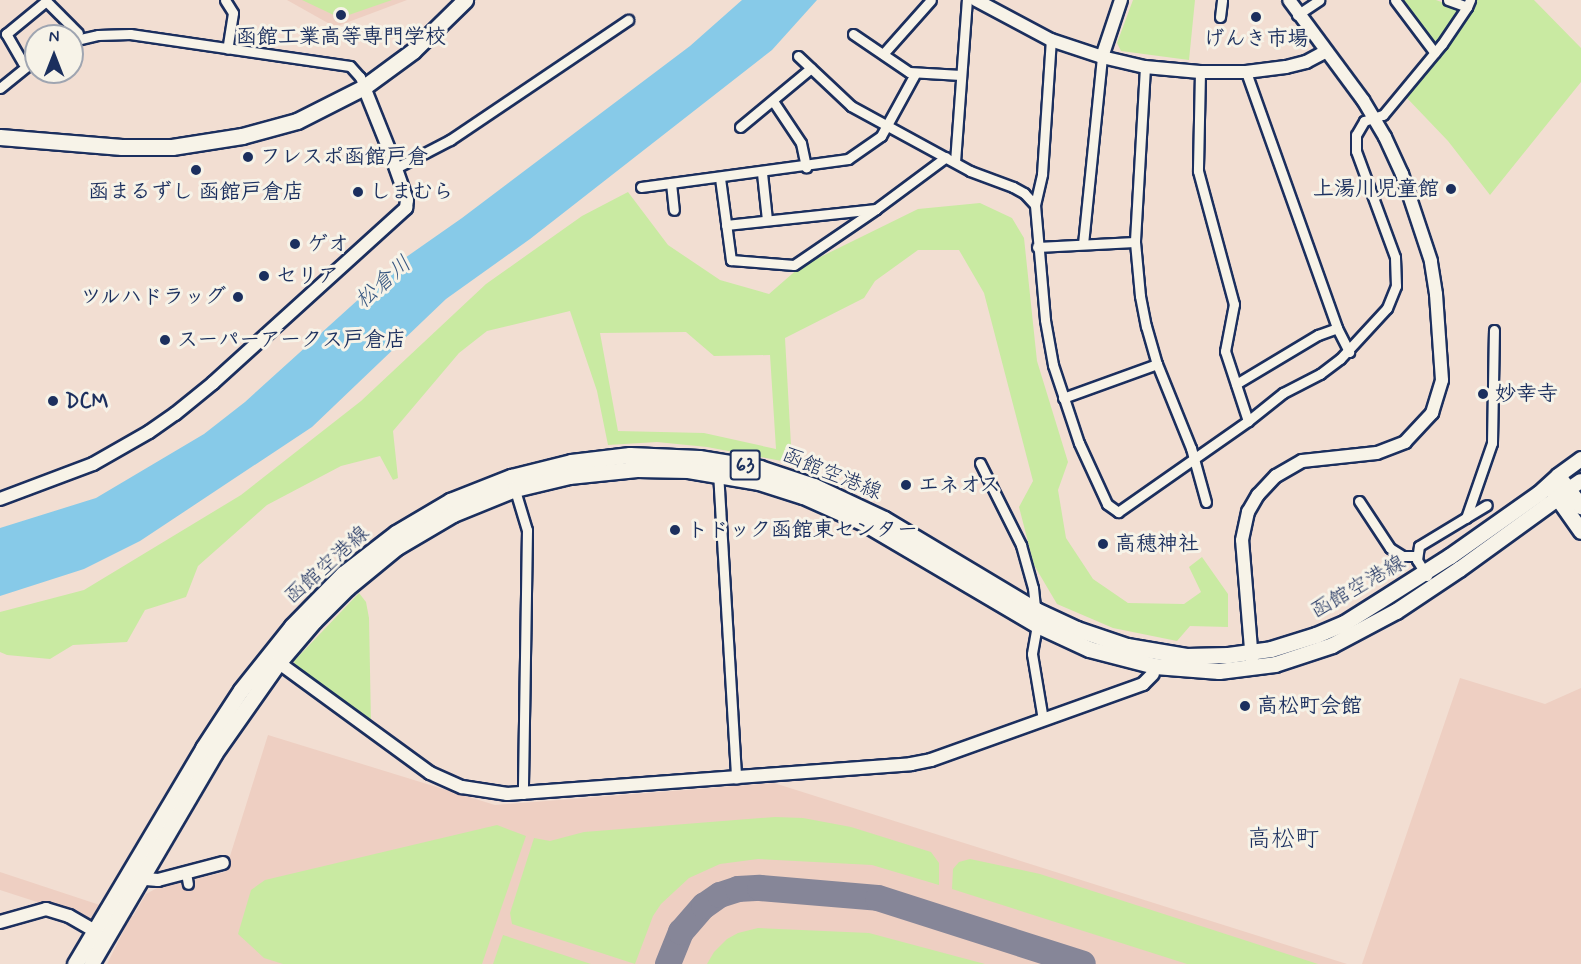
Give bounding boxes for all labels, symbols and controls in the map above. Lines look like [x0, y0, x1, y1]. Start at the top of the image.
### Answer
marker: 函館工業高等専門学校 [334, 8, 348, 22]
marker: げんき市場 [1249, 10, 1263, 24]
north arrow [24, 24, 84, 84]
place label: 函館工業高等専門学校 [236, 24, 446, 50]
place label: げんき市場 [1204, 26, 1308, 52]
text: N [49, 27, 59, 48]
place label: フレスポ函館戸倉 [260, 144, 428, 170]
marker: フレスポ函館戸倉 [241, 150, 255, 164]
marker: 函まるずし 函館戸倉店 [189, 163, 203, 177]
place label: 上湯川児童館 [1313, 176, 1439, 202]
place label: 函まるずし 函館戸倉店 [88, 179, 304, 205]
place label: しまむら [370, 179, 454, 205]
marker: 上湯川児童館 [1444, 182, 1458, 196]
marker: しまむら [351, 185, 365, 199]
place label: ゲオ [307, 231, 349, 257]
marker: ゲオ [288, 237, 302, 251]
water label: 松倉川 [350, 251, 418, 315]
place label: セリア [276, 263, 339, 289]
marker: セリア [257, 269, 271, 283]
place label: ツルハドラッグ [79, 284, 226, 310]
marker: ツルハドラッグ [231, 290, 245, 304]
place label: スーパーアークス戸倉店 [177, 327, 406, 353]
marker: スーパーアークス戸倉店 [158, 333, 172, 347]
place label: 妙幸寺 [1495, 381, 1558, 407]
marker: 妙幸寺 [1476, 387, 1490, 401]
place label: DCM [65, 388, 109, 414]
marker: DCM [46, 394, 60, 408]
street label: 函館空港線 [779, 443, 885, 505]
road number: 63 [728, 448, 762, 482]
place label: エネオス [918, 472, 1002, 498]
marker: エネオス [899, 478, 913, 492]
place label: トドック函館東センター [687, 517, 918, 543]
street label: 函館空港線 [280, 521, 374, 609]
marker: トドック函館東センター [668, 523, 682, 537]
place label: 高穂神社 [1115, 531, 1199, 557]
marker: 高穂神社 [1096, 537, 1110, 551]
street label: 函館空港線 [1306, 550, 1410, 624]
place label: 高松町会館 [1257, 693, 1362, 719]
marker: 高松町会館 [1238, 699, 1252, 713]
district label: 高松町 [1247, 826, 1319, 854]

